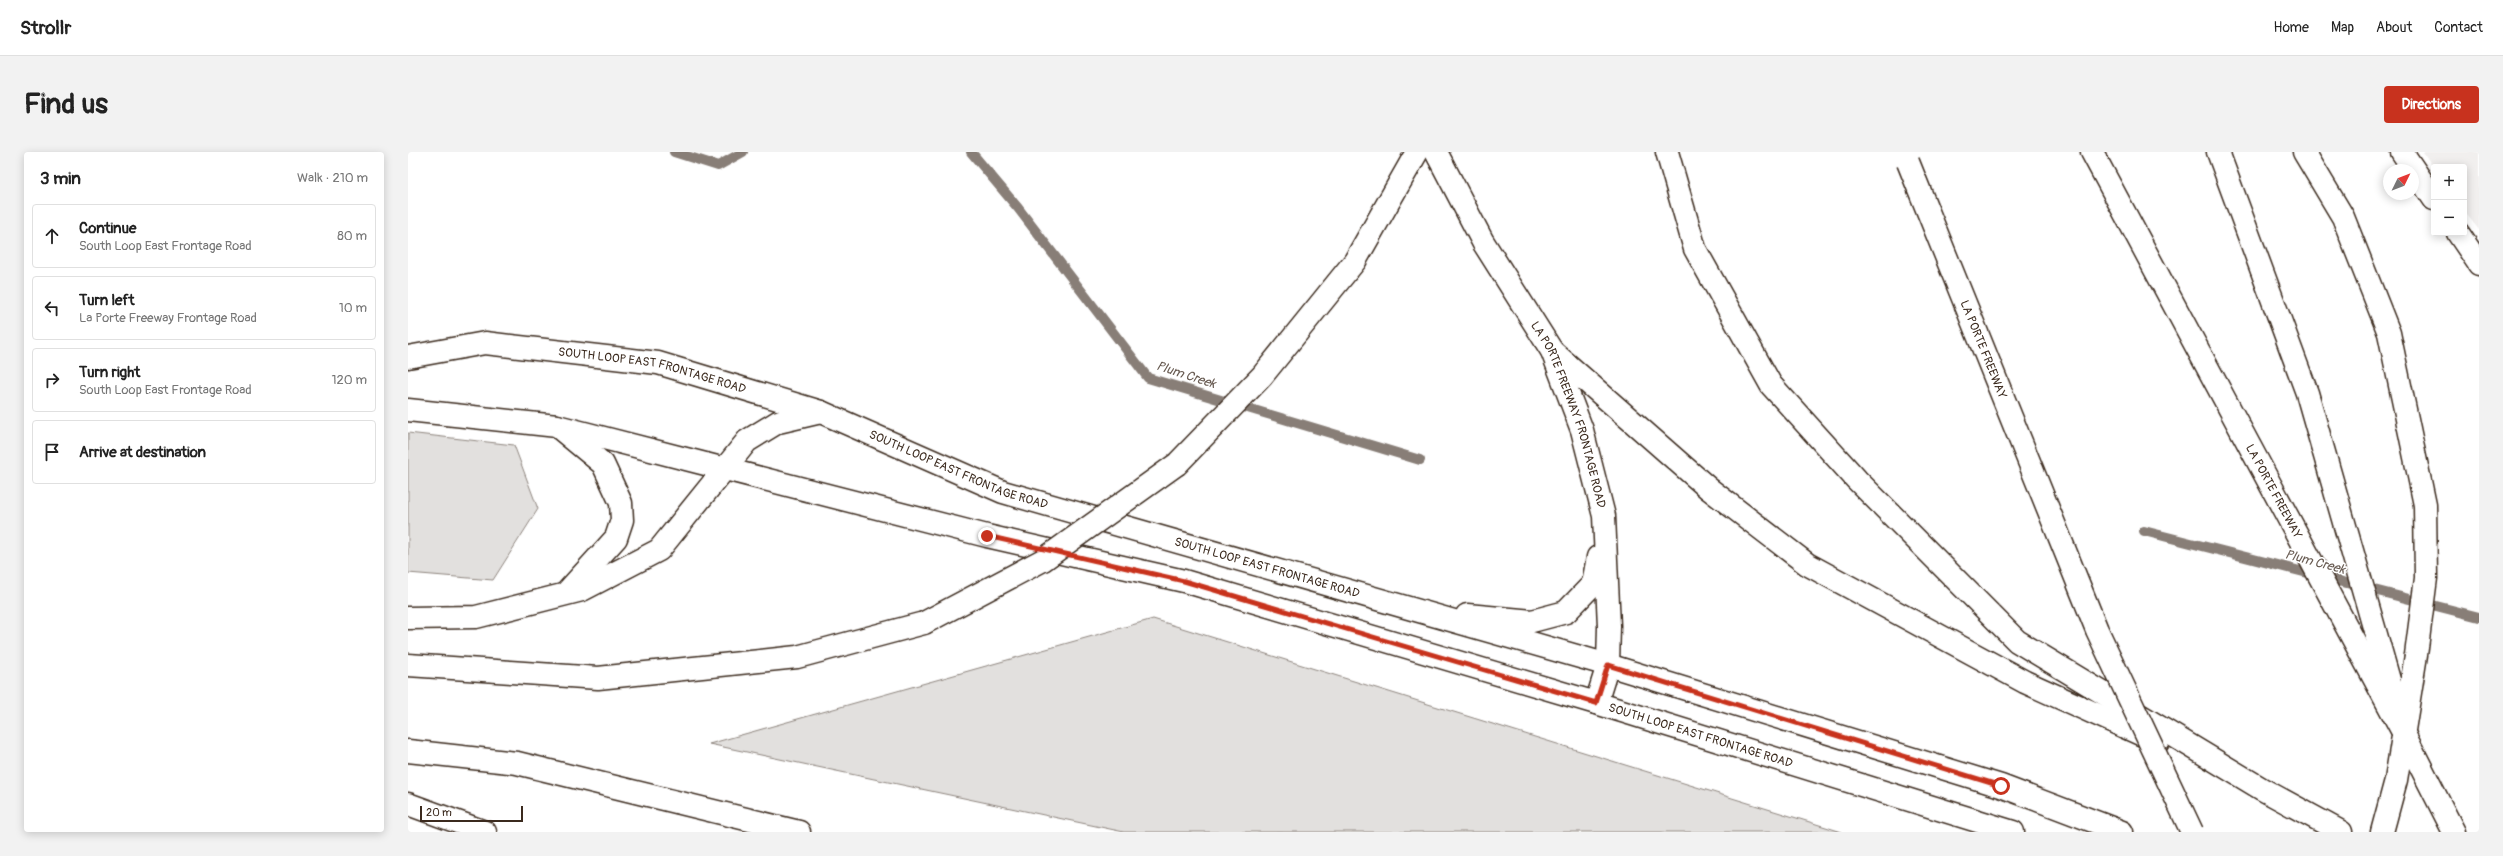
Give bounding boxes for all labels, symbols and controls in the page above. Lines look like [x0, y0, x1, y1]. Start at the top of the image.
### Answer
text: Strollr [20, 16, 71, 40]
text: Home [2274, 19, 2309, 36]
text: Map [2331, 19, 2354, 36]
text: About [2376, 19, 2412, 36]
text: Contact [2434, 19, 2483, 36]
button: Directions [2384, 86, 2479, 123]
text: Find us [24, 87, 108, 122]
north arrow [2383, 164, 2419, 200]
map controls [2431, 164, 2467, 236]
button: + [2431, 164, 2467, 200]
text: 3 min [40, 168, 81, 189]
text: Walk · 210 m [297, 170, 368, 186]
button: − [2431, 200, 2467, 236]
text: Continue [79, 219, 137, 238]
icon: ahead [41, 225, 63, 247]
text: 80 m [337, 228, 367, 244]
text: South Loop East Frontage Road [79, 238, 252, 254]
text: Turn left [79, 291, 135, 310]
icon: left [41, 297, 63, 319]
street label: LA PORTE FREEWAY [1957, 298, 2010, 401]
text: 10 m [339, 300, 367, 316]
text: La Porte Freeway Frontage Road [79, 310, 257, 326]
street label: LA PORTE FREEWAY FRONTAGE ROAD [1528, 319, 1609, 510]
street label: SOUTH LOOP EAST FRONTAGE ROAD [557, 344, 748, 397]
water label: Plum Creek [1154, 358, 1219, 393]
text: Turn right [79, 363, 140, 382]
icon: right [41, 369, 63, 391]
text: 120 m [331, 372, 367, 388]
text: South Loop East Frontage Road [79, 382, 252, 398]
street label: SOUTH LOOP EAST FRONTAGE ROAD [867, 427, 1050, 512]
icon: arrive [41, 441, 63, 463]
street label: LA PORTE FREEWAY [2243, 442, 2305, 541]
text: Arrive at destination [79, 443, 206, 462]
route end [978, 527, 996, 545]
street label: SOUTH LOOP EAST FRONTAGE ROAD [1173, 534, 1362, 601]
water label: Plum Creek [2283, 546, 2348, 578]
street label: SOUTH LOOP EAST FRONTAGE ROAD [1607, 700, 1795, 771]
route start [1992, 777, 2010, 795]
scale bar [420, 804, 523, 823]
text: 20 m [426, 806, 452, 819]

